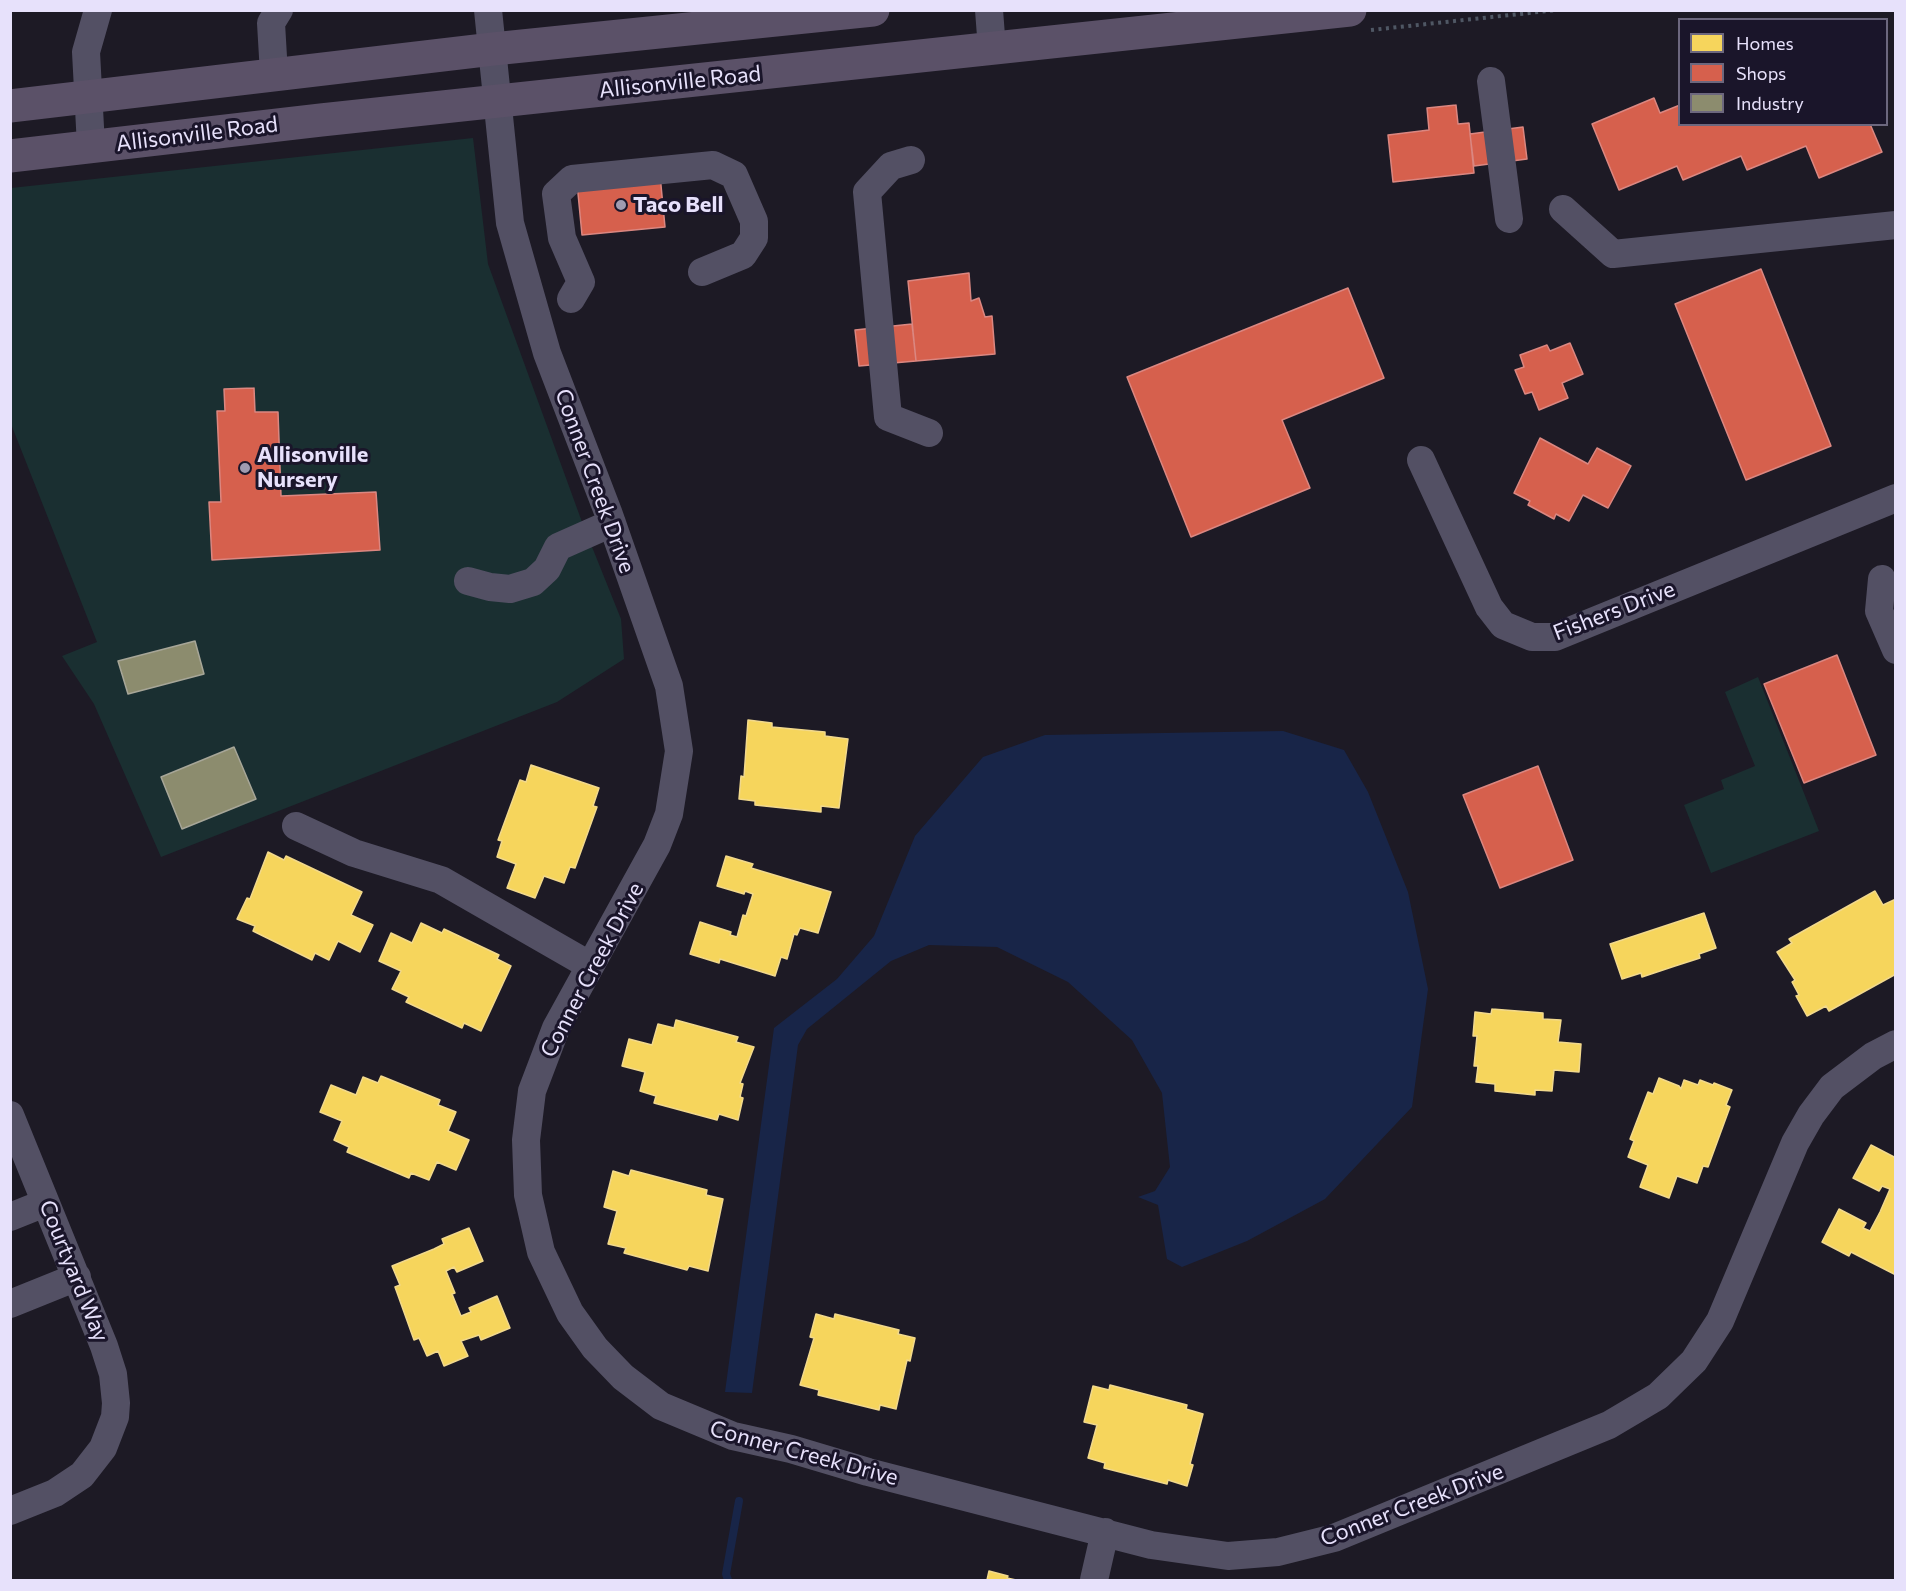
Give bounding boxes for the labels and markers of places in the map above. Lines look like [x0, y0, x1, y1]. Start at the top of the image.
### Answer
place label: Taco Bell [633, 192, 723, 218]
marker: Taco Bell [614, 198, 628, 212]
place label: Allisonville Nursery [257, 442, 368, 494]
marker: Allisonville Nursery [238, 461, 252, 475]

